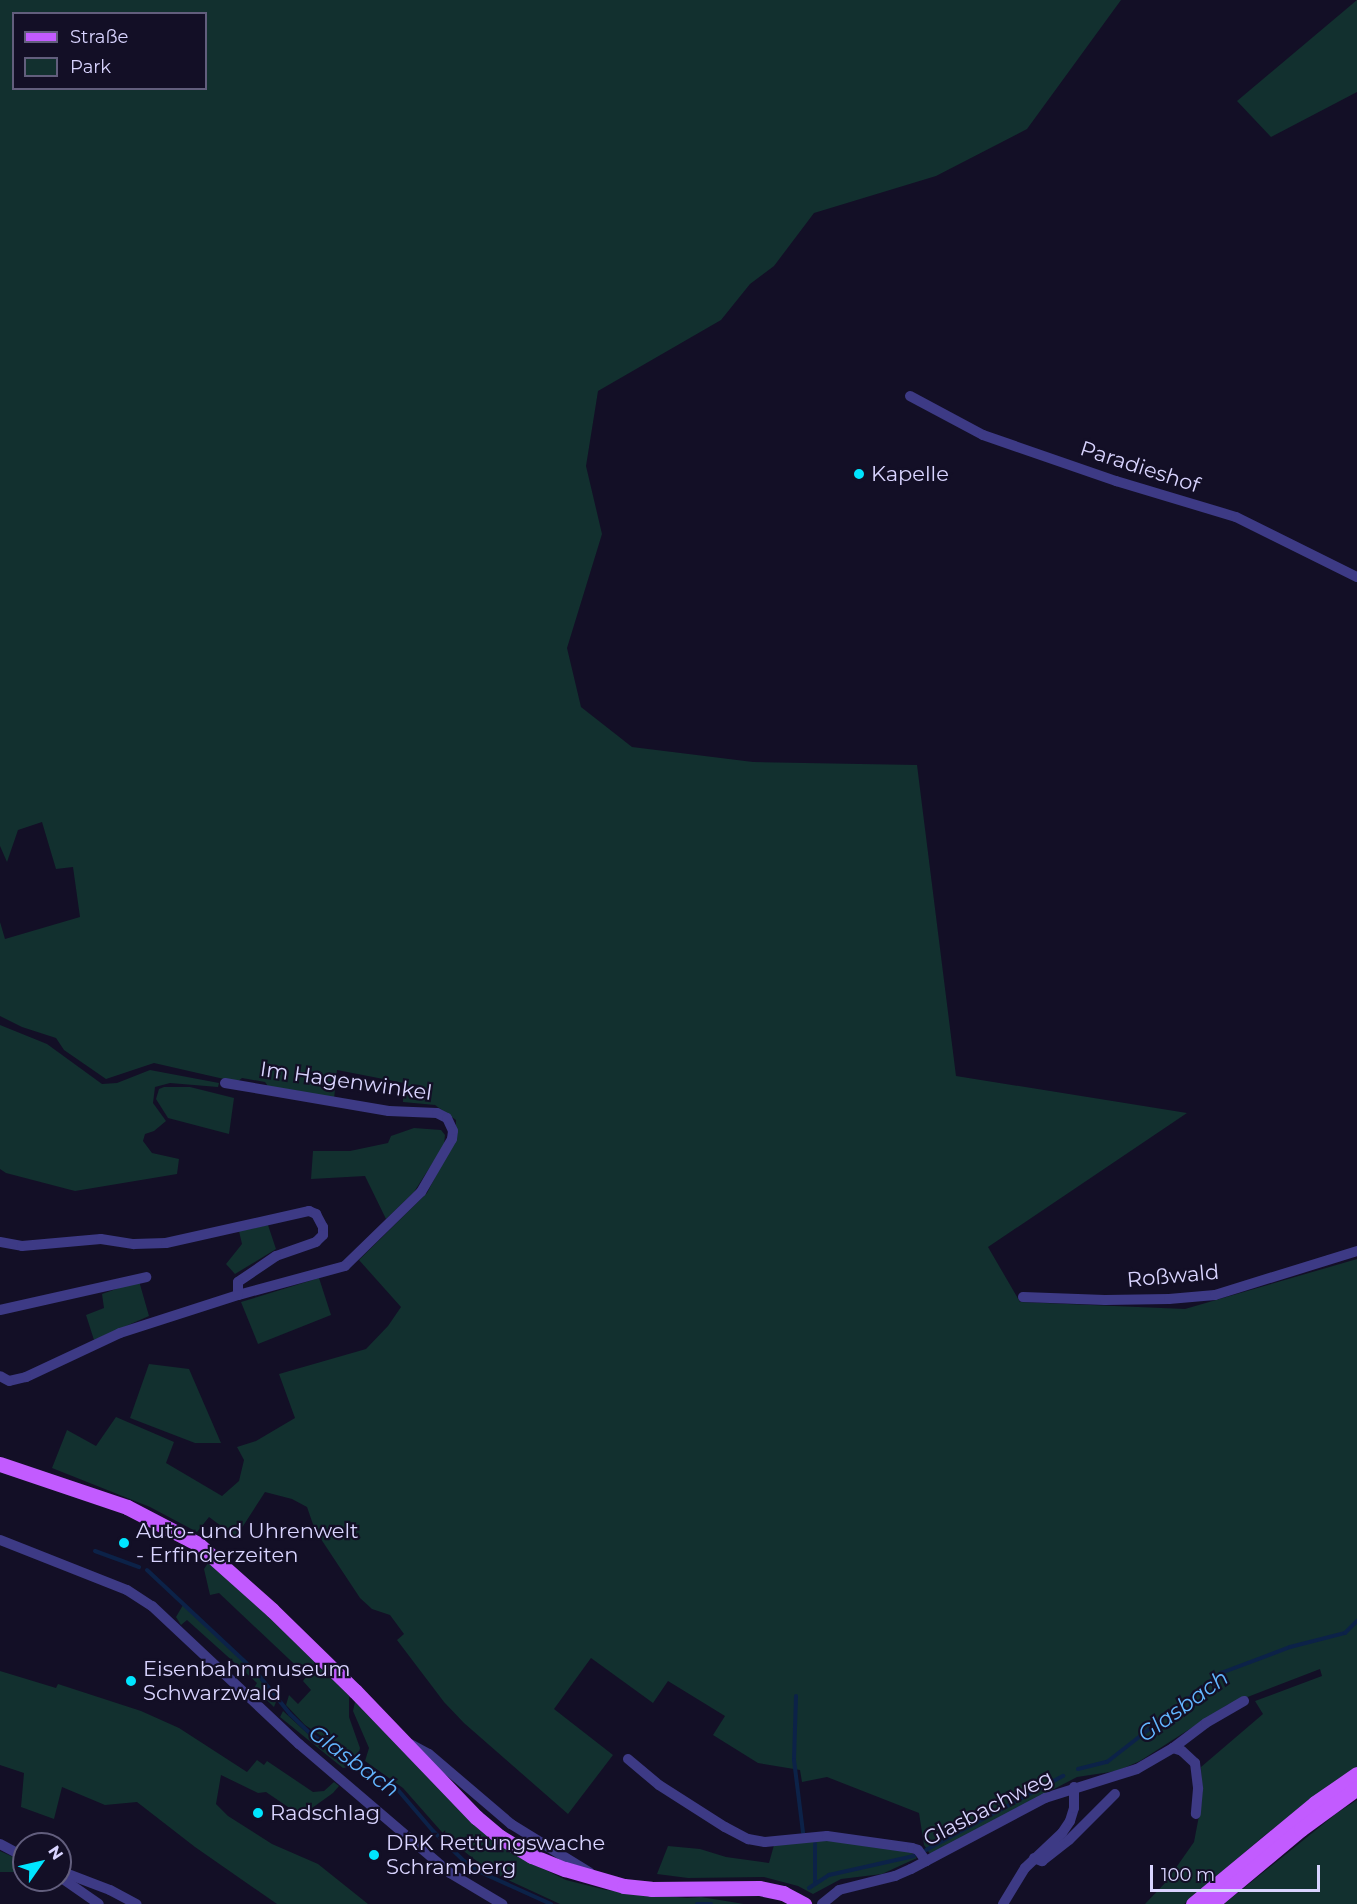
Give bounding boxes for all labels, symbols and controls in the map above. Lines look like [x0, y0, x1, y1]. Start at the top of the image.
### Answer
legend [12, 12, 207, 90]
text: Straße [70, 26, 128, 48]
text: Park [70, 56, 111, 78]
street label: Paradieshof [1077, 436, 1203, 498]
place label: Kapelle [871, 461, 949, 487]
marker: Kapelle [852, 467, 866, 481]
street label: Im Hagenwinkel [258, 1056, 434, 1106]
street label: Roßwald [1126, 1259, 1220, 1293]
place label: Auto- und Uhrenwelt - Erfinderzeiten [136, 1518, 359, 1568]
marker: Auto- und Uhrenwelt - Erfinderzeiten [117, 1536, 131, 1550]
place label: Eisenbahnmuseum Schwarzwald [143, 1656, 350, 1706]
water label: Glasbach [1133, 1664, 1233, 1748]
marker: Eisenbahnmuseum Schwarzwald [124, 1674, 138, 1688]
water label: Glasbach [304, 1719, 404, 1803]
street label: Glasbachweg [919, 1765, 1057, 1851]
place label: Radschlag [270, 1800, 380, 1826]
marker: Radschlag [251, 1806, 265, 1820]
place label: DRK Rettungswache Schramberg [386, 1830, 605, 1880]
north arrow [12, 1832, 72, 1892]
text: N [44, 1842, 67, 1863]
marker: DRK Rettungswache Schramberg [367, 1848, 381, 1862]
scale bar [1153, 1853, 1322, 1891]
text: 100 m [1161, 1864, 1215, 1886]

